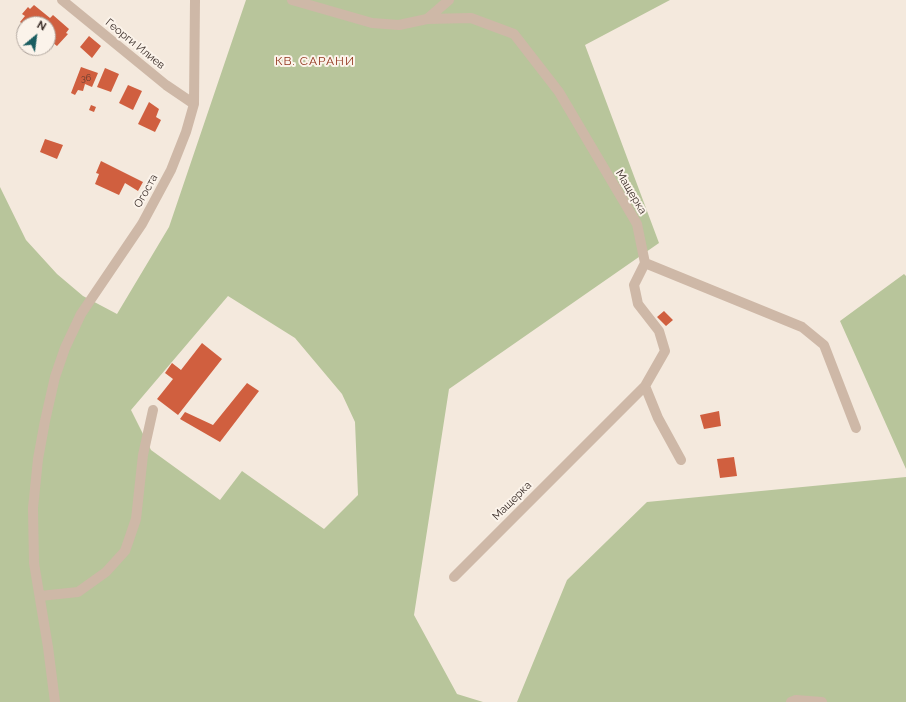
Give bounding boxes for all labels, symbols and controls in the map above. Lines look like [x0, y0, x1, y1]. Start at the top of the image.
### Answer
north arrow [16, 16, 56, 56]
street label: Георги Илиев [103, 16, 167, 72]
text: N [35, 18, 48, 34]
district label: КВ. САРАНИ [275, 54, 355, 68]
house number: 36 [81, 73, 91, 83]
street label: Мащерка [613, 167, 649, 217]
street label: Огоста [131, 172, 161, 210]
street label: Мащерка [490, 479, 534, 523]

